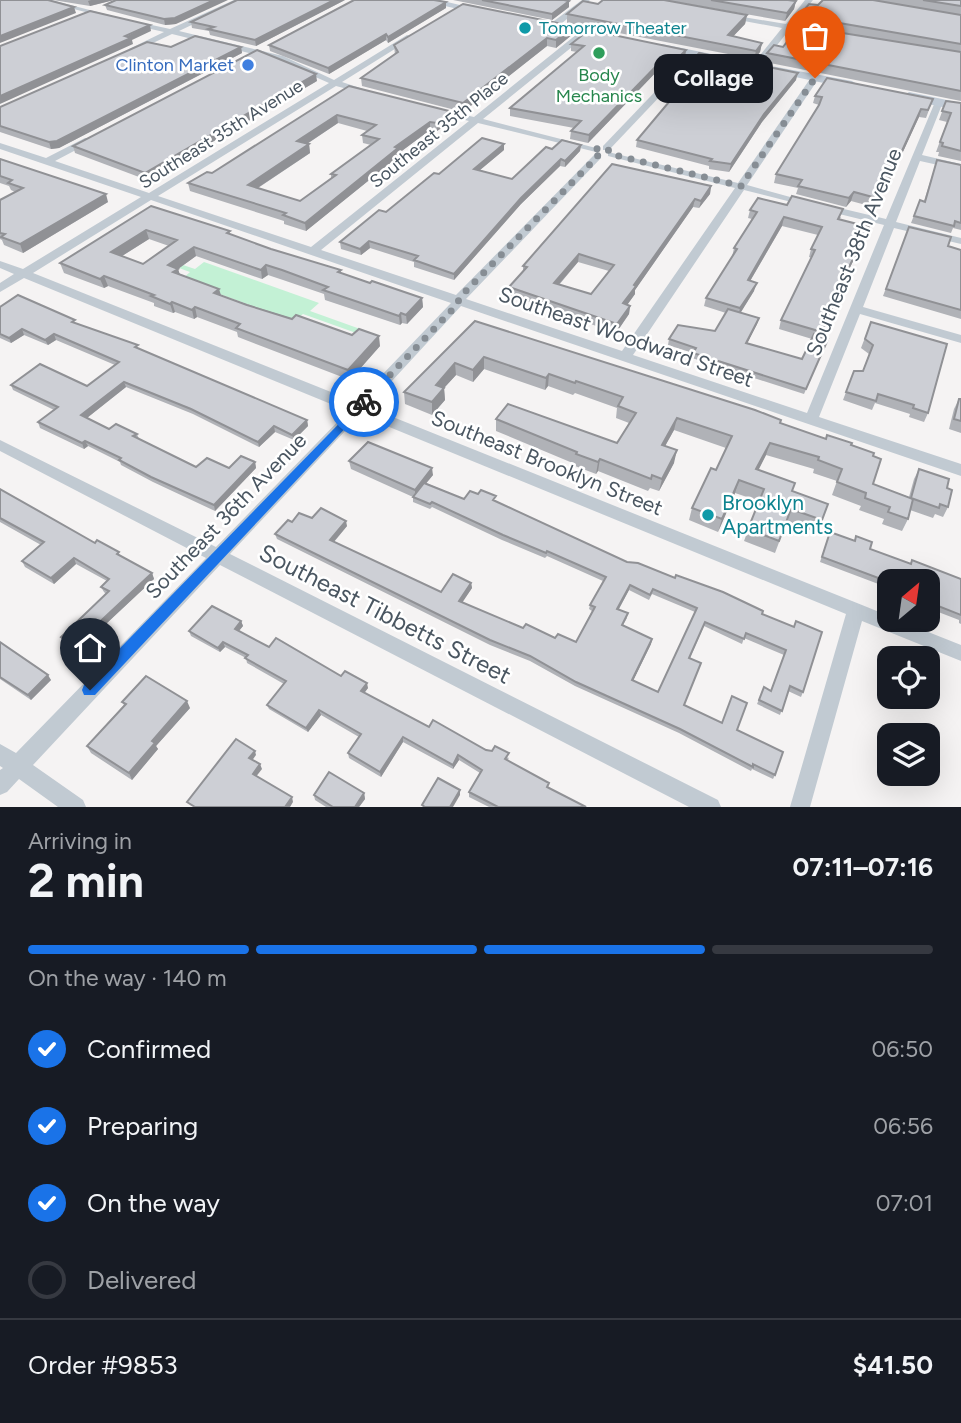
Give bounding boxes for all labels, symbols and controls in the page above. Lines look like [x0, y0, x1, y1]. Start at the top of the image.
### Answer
pin [785, 6, 845, 78]
place label: Tomorrow Theater [539, 17, 687, 39]
icon: bag [796, 17, 834, 55]
marker: Tomorrow Theater [517, 20, 533, 36]
marker: Body Mechanics [591, 45, 607, 61]
place label: Clinton Market [115, 54, 234, 76]
callout: Collage [654, 54, 773, 102]
marker: Clinton Market [240, 57, 256, 73]
place label: Body Mechanics [556, 64, 642, 107]
text: Collage [673, 64, 754, 92]
street label: Southeast 35th Place [365, 67, 513, 193]
street label: Southeast 35th Avenue [135, 74, 307, 193]
street label: Southeast 38th Avenue [800, 144, 907, 359]
street label: Southeast Woodward Street [495, 281, 757, 392]
courier [329, 367, 399, 437]
icon: bike [345, 383, 383, 421]
street label: Southeast Brooklyn Street [428, 405, 667, 520]
street label: Southeast 36th Avenue [140, 428, 311, 604]
place label: Brooklyn Apartments [722, 490, 833, 539]
marker: Brooklyn Apartments [700, 507, 716, 523]
street label: Southeast Tibbetts Street [255, 537, 516, 690]
north arrow [877, 569, 940, 632]
map controls [877, 569, 940, 786]
pin [60, 618, 120, 690]
icon: home [71, 629, 109, 667]
button: locate [877, 646, 940, 709]
button: layers [877, 723, 940, 786]
text: Arriving in [28, 827, 132, 855]
text: 07:11–07:16 [792, 851, 933, 883]
text: 2 min [28, 853, 144, 909]
text: On the way · 140 m [28, 964, 227, 992]
icon: check [28, 1030, 66, 1068]
text: Confirmed [87, 1033, 211, 1065]
text: 06:50 [871, 1035, 933, 1063]
icon: check [28, 1107, 66, 1145]
text: Preparing [87, 1110, 198, 1142]
text: 06:56 [873, 1112, 933, 1140]
icon: check [28, 1184, 66, 1222]
text: On the way [87, 1187, 220, 1219]
text: 07:01 [876, 1189, 933, 1217]
text: Delivered [87, 1264, 196, 1296]
text: Order #9853 [28, 1349, 178, 1381]
text: $41.50 [853, 1349, 933, 1381]

